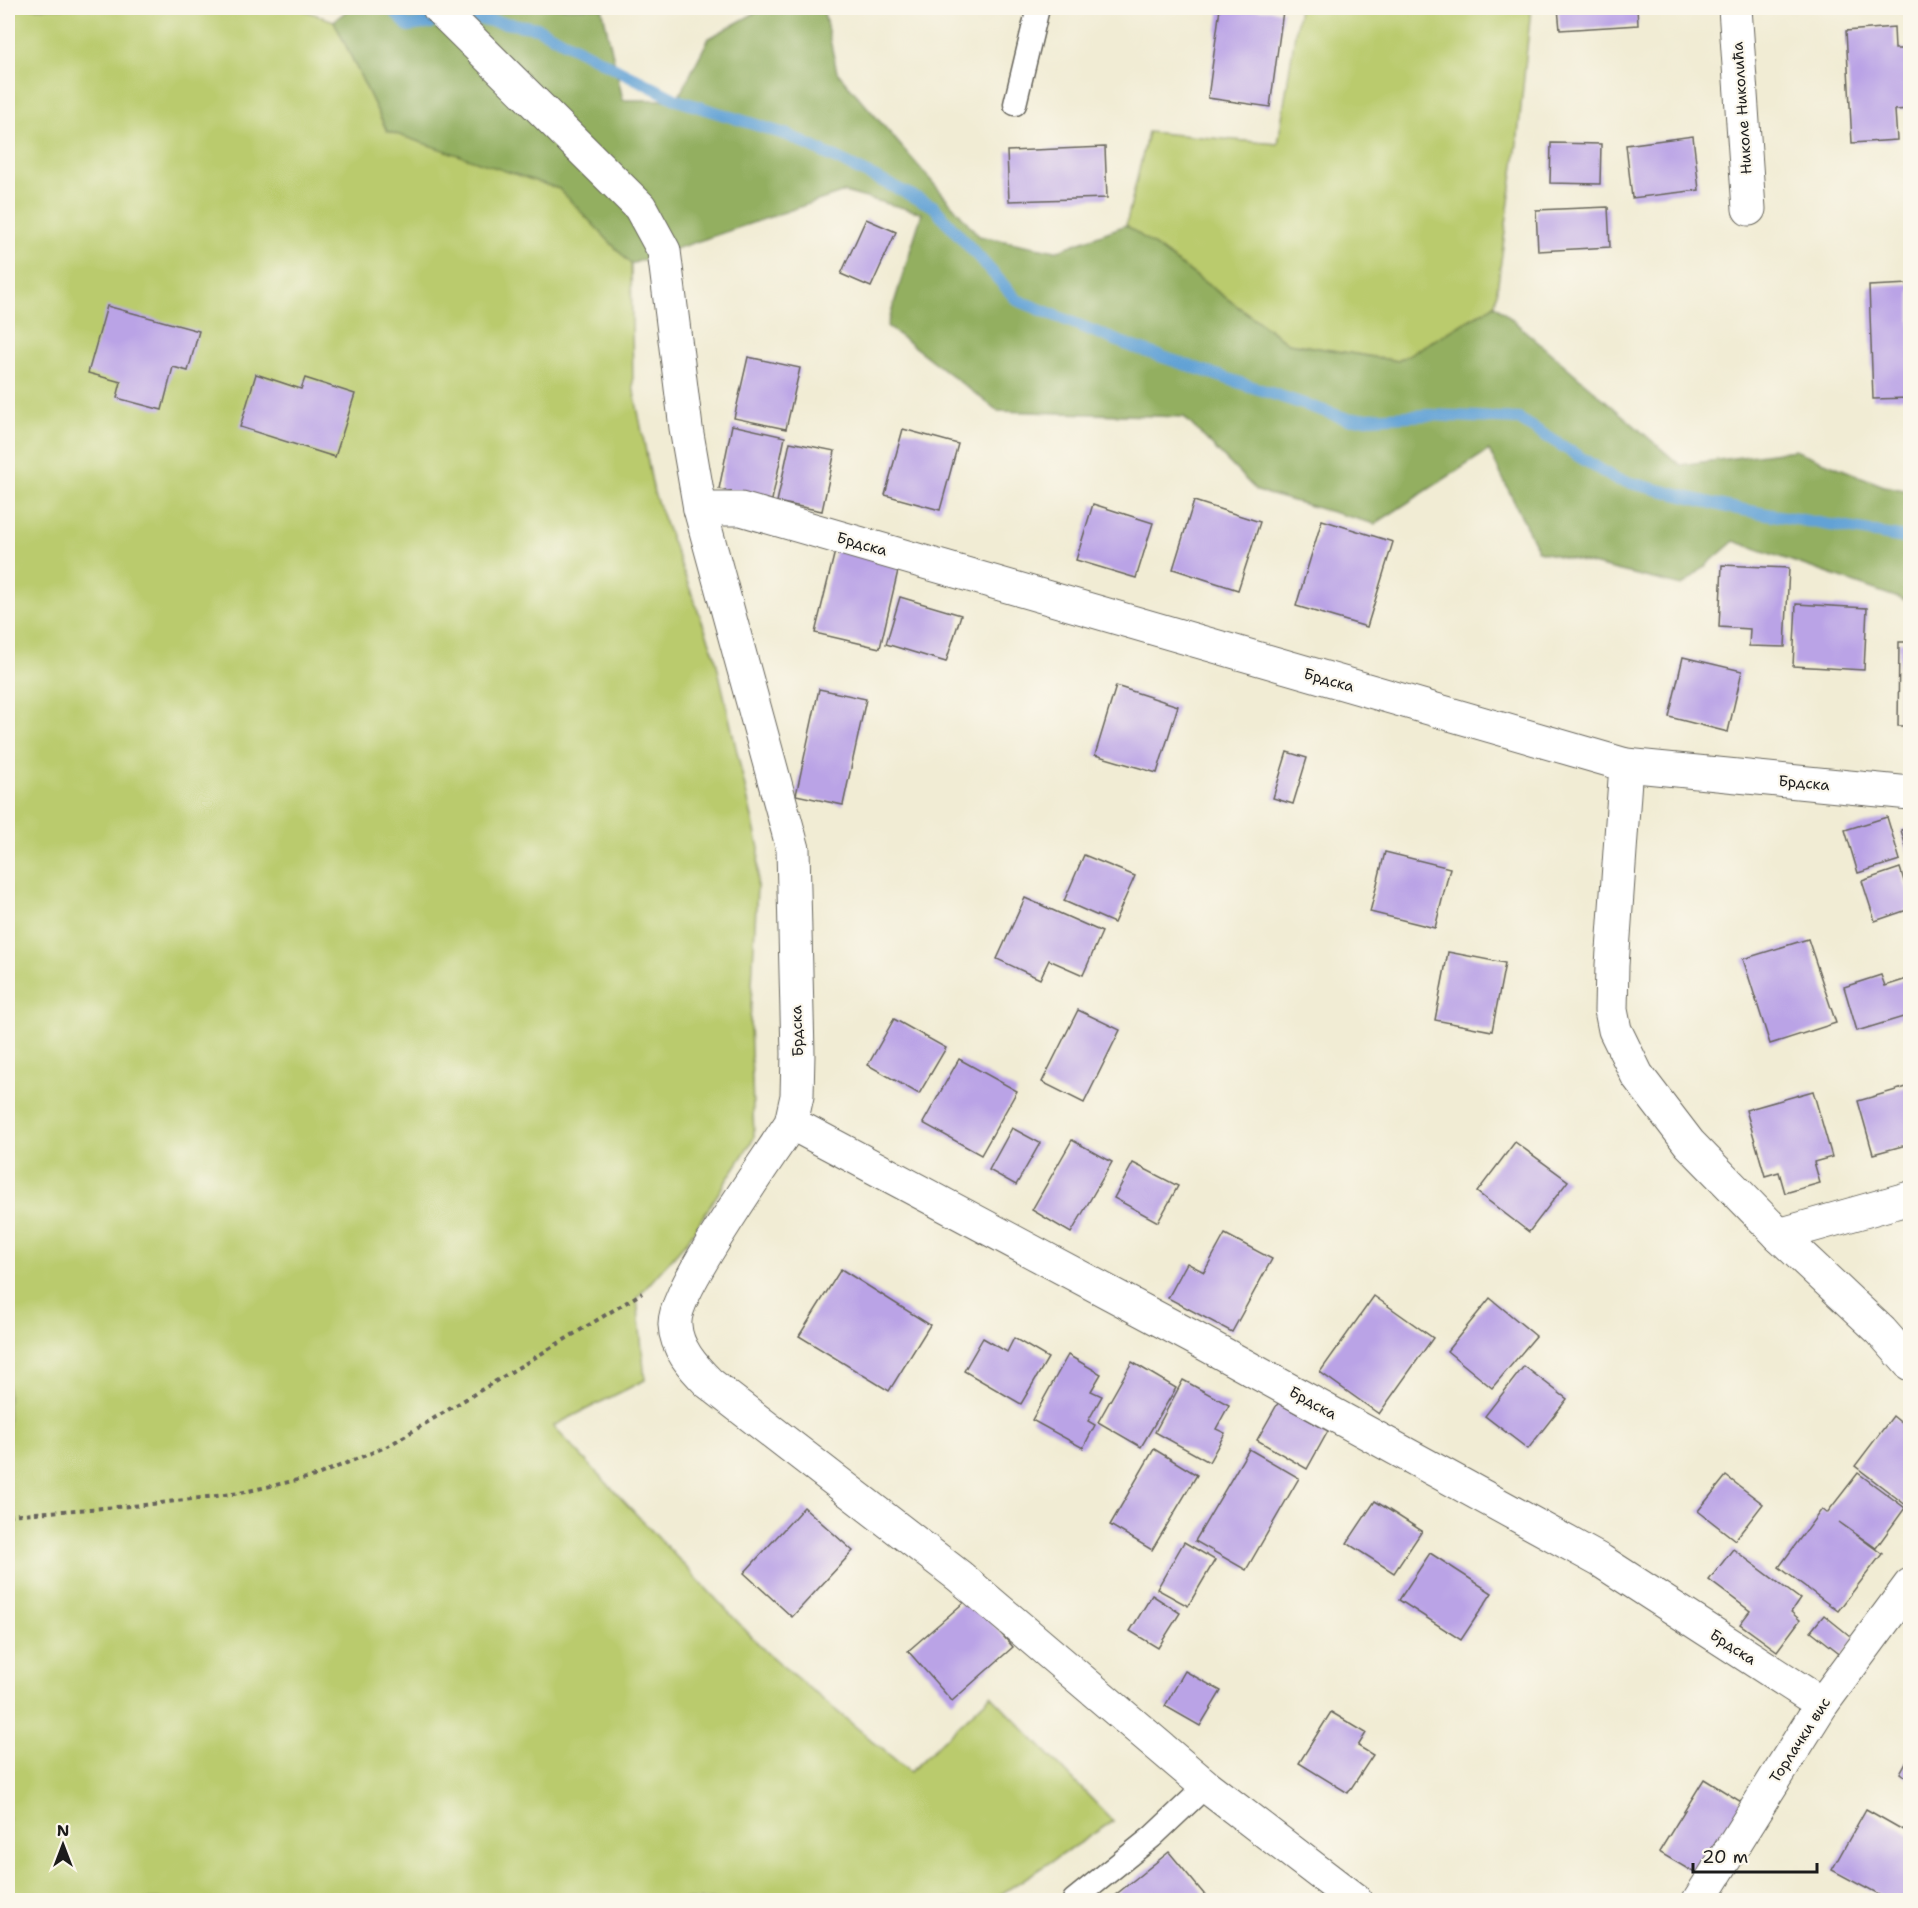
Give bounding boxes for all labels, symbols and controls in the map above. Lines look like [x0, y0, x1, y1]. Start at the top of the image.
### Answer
street label: Николе Николића [1727, 40, 1757, 175]
street label: Брдска [834, 527, 890, 561]
street label: Брдска [1301, 663, 1357, 697]
street label: Брдска [1777, 771, 1831, 795]
street label: Брдска [786, 1004, 808, 1057]
street label: Брдска [1286, 1382, 1341, 1425]
street label: Брдска [1706, 1625, 1761, 1670]
street label: Торлачки вис [1765, 1693, 1835, 1787]
north arrow [33, 1815, 93, 1875]
text: N [57, 1820, 69, 1841]
scale bar [1693, 1836, 1818, 1874]
text: 20 m [1702, 1845, 1748, 1869]

